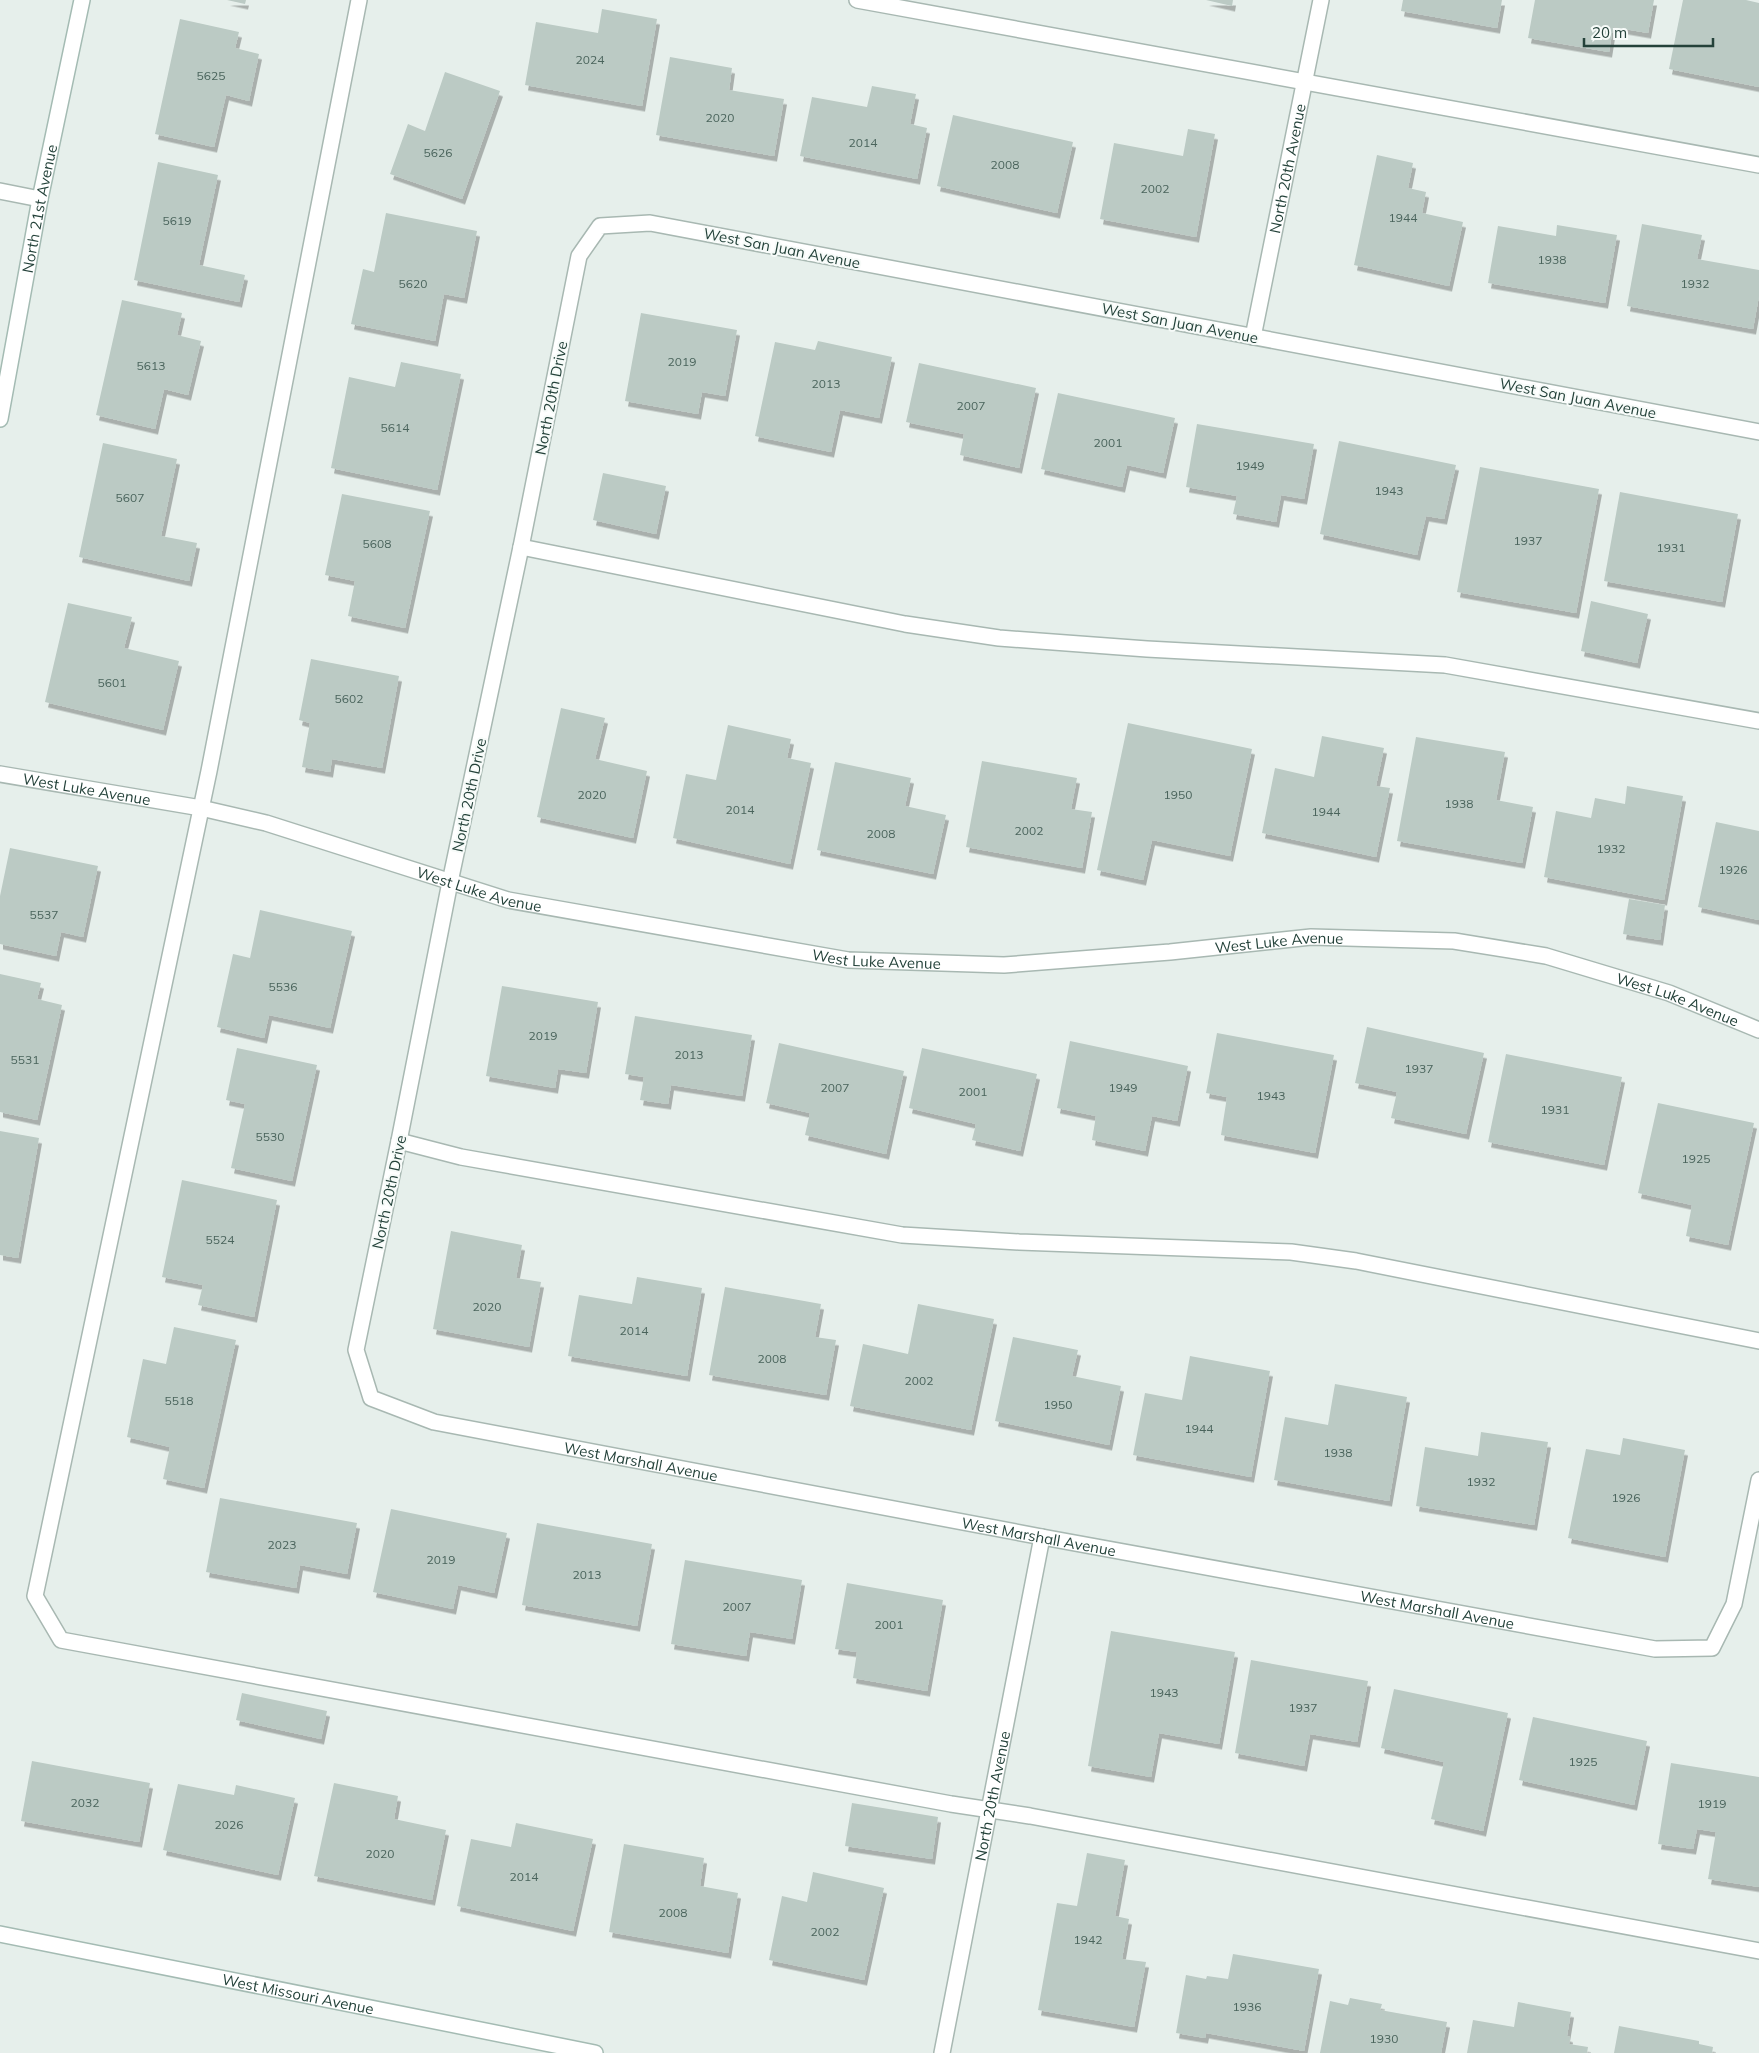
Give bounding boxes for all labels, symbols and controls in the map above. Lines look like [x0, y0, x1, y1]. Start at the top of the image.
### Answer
scale bar [1584, 15, 1713, 47]
text: 20 m [1592, 23, 1627, 42]
house number: 2024 [576, 52, 604, 67]
house number: 5625 [197, 68, 225, 83]
street label: North 20th Avenue [1265, 102, 1309, 235]
house number: 2020 [706, 110, 734, 125]
house number: 2014 [849, 135, 877, 150]
street label: North 21st Avenue [17, 143, 61, 274]
house number: 5626 [424, 145, 452, 160]
house number: 2008 [991, 157, 1019, 172]
house number: 2002 [1141, 181, 1169, 196]
house number: 1944 [1389, 210, 1417, 225]
house number: 5619 [163, 213, 191, 228]
street label: West San Juan Avenue [702, 223, 862, 273]
house number: 1938 [1538, 252, 1566, 267]
house number: 5620 [399, 276, 427, 291]
house number: 1932 [1681, 276, 1709, 291]
street label: West San Juan Avenue [1100, 298, 1260, 348]
street label: North 20th Drive [531, 339, 571, 457]
house number: 2019 [668, 354, 696, 369]
house number: 5613 [137, 358, 165, 373]
street label: West San Juan Avenue [1498, 373, 1658, 423]
house number: 2013 [812, 376, 840, 391]
house number: 2007 [957, 398, 985, 413]
house number: 5614 [381, 420, 409, 435]
house number: 2001 [1094, 435, 1122, 450]
house number: 1949 [1236, 458, 1264, 473]
house number: 1943 [1375, 483, 1403, 498]
house number: 5607 [116, 490, 144, 505]
house number: 1937 [1514, 533, 1542, 548]
house number: 5608 [363, 536, 391, 551]
house number: 1931 [1657, 540, 1685, 555]
house number: 5601 [98, 675, 126, 690]
house number: 5602 [335, 691, 363, 706]
street label: North 20th Drive [448, 736, 490, 854]
street label: West Luke Avenue [22, 769, 152, 809]
house number: 2020 [578, 787, 606, 802]
house number: 1950 [1164, 787, 1192, 802]
house number: 1938 [1445, 796, 1473, 811]
house number: 2014 [726, 802, 754, 817]
house number: 1944 [1312, 804, 1340, 819]
house number: 2002 [1015, 823, 1043, 838]
house number: 2008 [867, 826, 895, 841]
house number: 1932 [1597, 841, 1625, 856]
street label: West Luke Avenue [414, 862, 543, 915]
house number: 1926 [1719, 862, 1747, 877]
house number: 5537 [30, 907, 58, 922]
street label: West Luke Avenue [1214, 927, 1344, 957]
street label: West Luke Avenue [811, 944, 941, 972]
street label: West Luke Avenue [1614, 968, 1742, 1030]
house number: 5536 [269, 979, 297, 994]
house number: 2019 [529, 1028, 557, 1043]
house number: 2013 [675, 1047, 703, 1062]
house number: 5531 [11, 1052, 39, 1067]
house number: 1937 [1405, 1061, 1433, 1076]
house number: 2007 [821, 1080, 849, 1095]
house number: 1949 [1109, 1080, 1137, 1095]
house number: 2001 [959, 1084, 987, 1099]
house number: 1943 [1257, 1088, 1285, 1103]
house number: 1931 [1541, 1102, 1569, 1117]
house number: 5530 [256, 1129, 284, 1144]
street label: North 20th Drive [368, 1133, 410, 1251]
house number: 1925 [1682, 1151, 1710, 1166]
house number: 5524 [206, 1232, 234, 1247]
house number: 2020 [473, 1299, 501, 1314]
house number: 2014 [620, 1323, 648, 1338]
house number: 2008 [758, 1351, 786, 1366]
house number: 2002 [905, 1373, 933, 1388]
house number: 5518 [165, 1393, 193, 1408]
house number: 1950 [1044, 1397, 1072, 1412]
house number: 1944 [1185, 1421, 1213, 1436]
street label: West Marshall Avenue [562, 1437, 720, 1485]
house number: 1938 [1324, 1445, 1352, 1460]
house number: 1932 [1467, 1474, 1495, 1489]
house number: 1926 [1612, 1490, 1640, 1505]
street label: West Marshall Avenue [960, 1513, 1117, 1560]
house number: 2023 [268, 1537, 296, 1552]
house number: 2019 [427, 1552, 455, 1567]
house number: 2013 [573, 1567, 601, 1582]
street label: West Marshall Avenue [1359, 1586, 1516, 1633]
house number: 2007 [723, 1599, 751, 1614]
house number: 2001 [875, 1617, 903, 1632]
house number: 1943 [1150, 1685, 1178, 1700]
house number: 1937 [1289, 1700, 1317, 1715]
street label: North 20th Avenue [970, 1729, 1014, 1862]
house number: 1925 [1569, 1754, 1597, 1769]
house number: 2032 [71, 1795, 99, 1810]
house number: 1919 [1698, 1796, 1726, 1811]
house number: 2026 [215, 1817, 243, 1832]
house number: 2020 [366, 1846, 394, 1861]
house number: 2014 [510, 1869, 538, 1884]
house number: 2008 [659, 1905, 687, 1920]
house number: 2002 [811, 1924, 839, 1939]
house number: 1942 [1074, 1932, 1102, 1947]
street label: West Missouri Avenue [221, 1969, 376, 2018]
house number: 1936 [1233, 1999, 1261, 2014]
house number: 1930 [1370, 2031, 1398, 2046]

